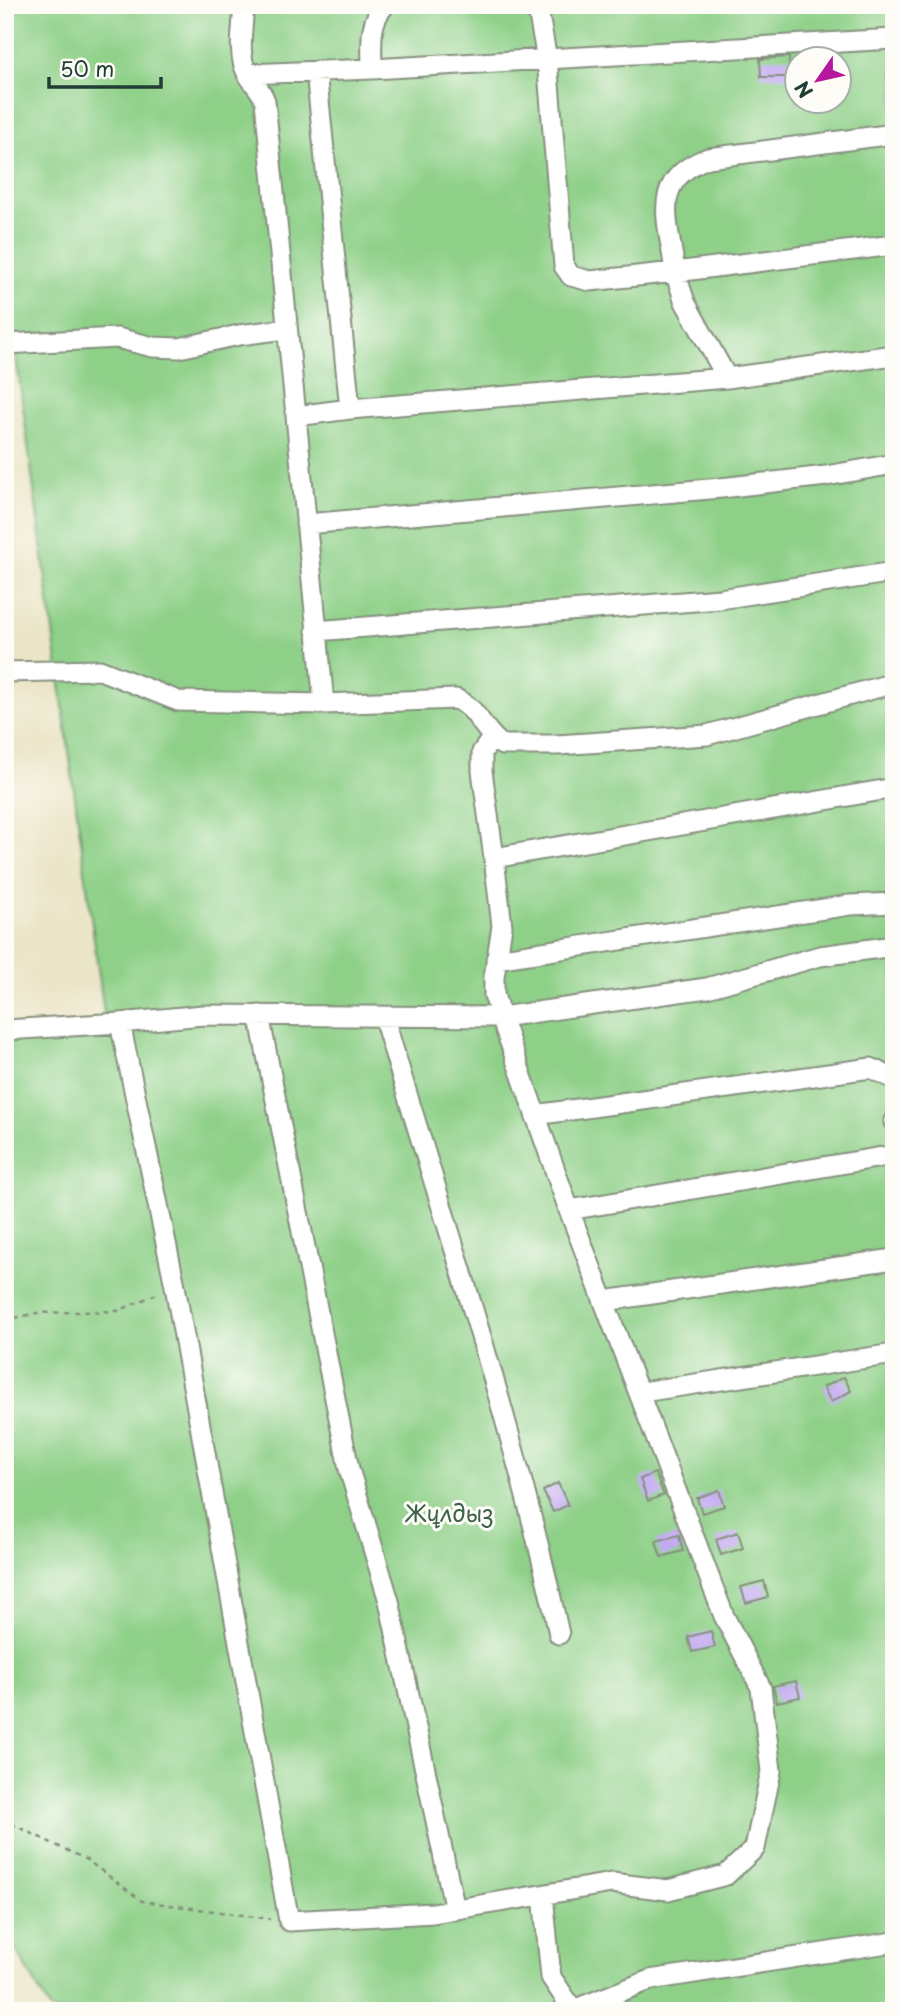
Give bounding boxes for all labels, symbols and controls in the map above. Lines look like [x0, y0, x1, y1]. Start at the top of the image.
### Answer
scale bar [49, 46, 161, 90]
north arrow [783, 46, 853, 116]
text: 50 m [60, 52, 114, 84]
text: N [787, 76, 819, 104]
park label: Жұлдыз [404, 1495, 494, 1530]

